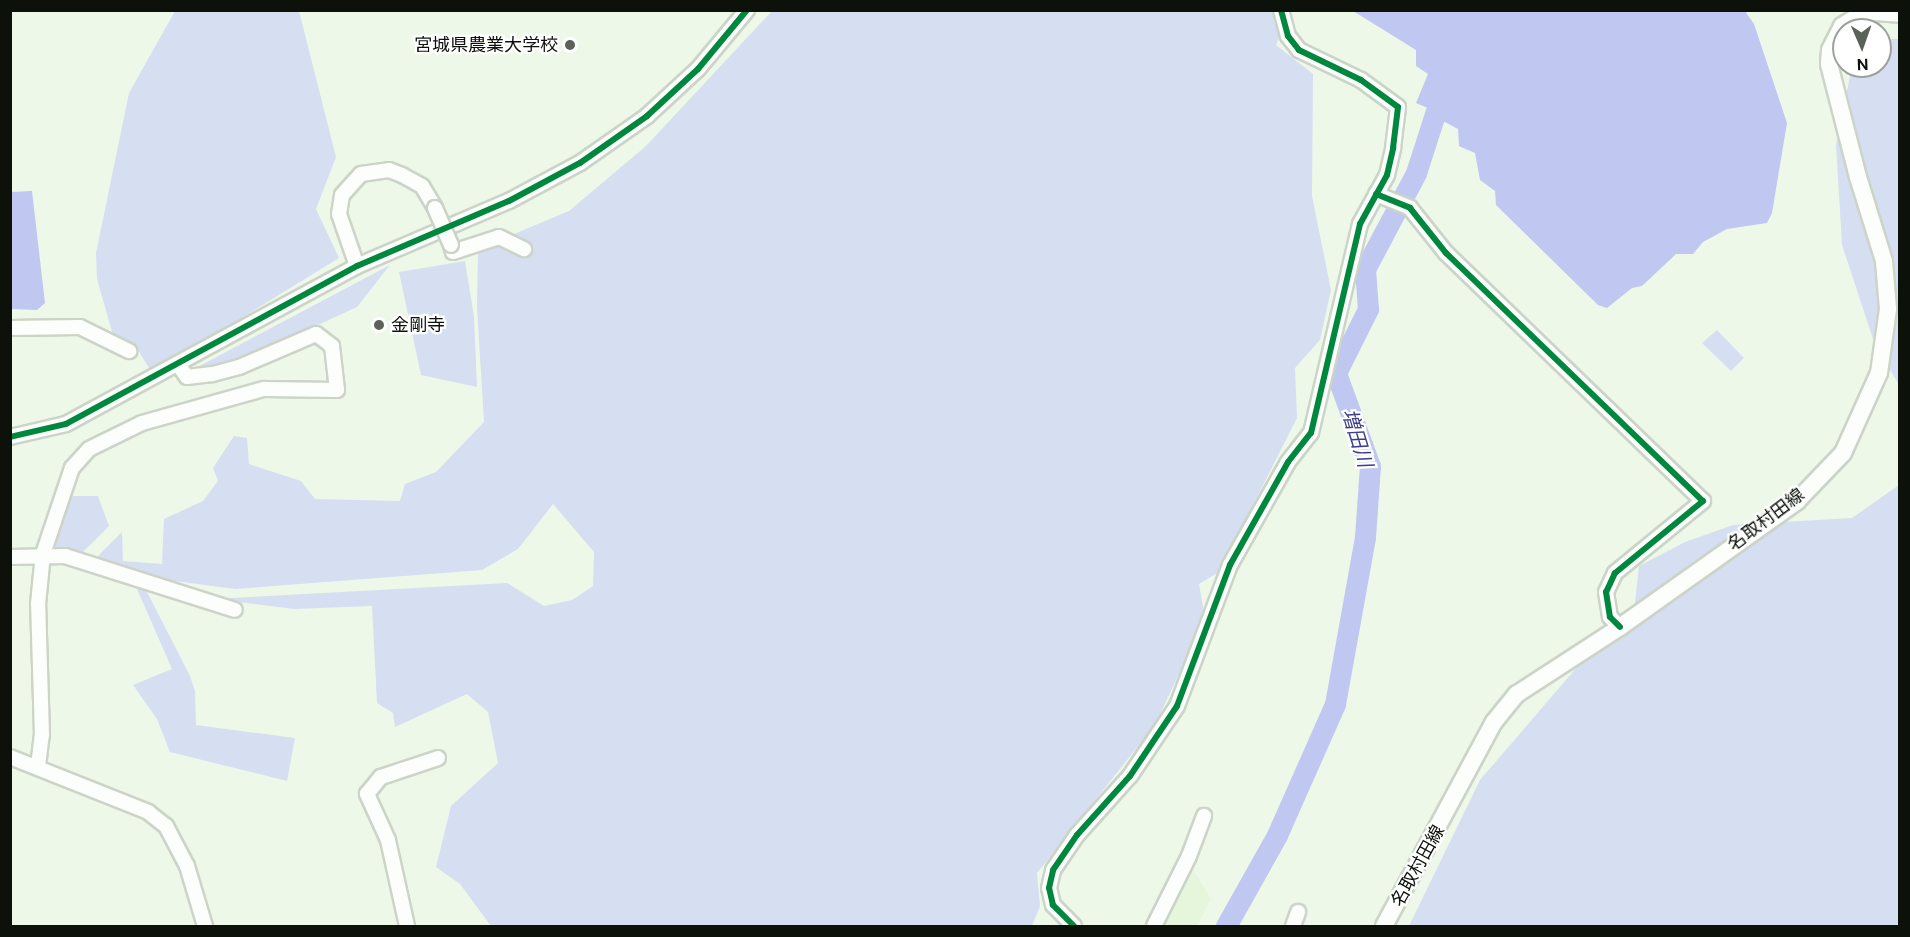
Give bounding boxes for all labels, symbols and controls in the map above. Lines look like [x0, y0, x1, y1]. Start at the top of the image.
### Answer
north arrow [1832, 18, 1892, 78]
place label: 宮城県農業大学校 [414, 34, 558, 56]
marker: 宮城県農業大学校 [563, 38, 577, 52]
text: N [1856, 54, 1869, 75]
place label: 金剛寺 [391, 314, 445, 336]
marker: 金剛寺 [372, 318, 386, 332]
water label: 増田川 [1337, 406, 1377, 470]
street label: 名取村田線 [1724, 484, 1808, 556]
street label: 名取村田線 [1387, 821, 1449, 911]

